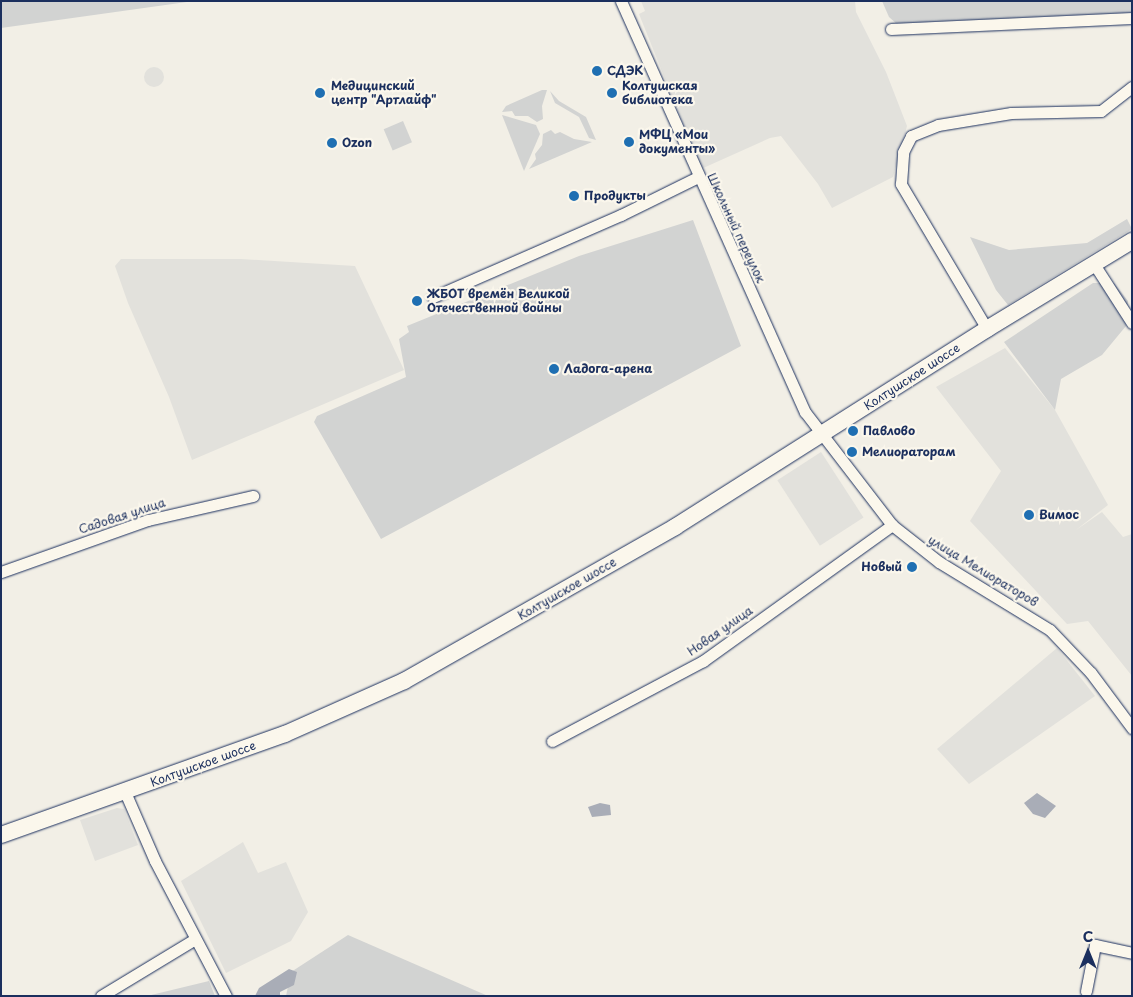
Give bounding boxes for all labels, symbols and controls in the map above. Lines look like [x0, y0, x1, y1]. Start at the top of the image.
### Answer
place label: СДЭК [607, 64, 643, 78]
marker: СДЭК [591, 65, 603, 77]
place label: Медицинский центр "Артлайф" [331, 79, 437, 107]
place label: Колтушская библиотека [622, 79, 698, 107]
marker: Медицинский центр "Артлайф" [313, 86, 327, 100]
marker: Колтушская библиотека [606, 87, 618, 99]
place label: МФЦ «Мои документы» [639, 128, 715, 156]
place label: Ozon [342, 136, 372, 150]
marker: МФЦ «Мои документы» [623, 136, 635, 148]
marker: Ozon [326, 137, 338, 149]
street label: Школьный переулок [704, 171, 768, 285]
place label: Продукты [584, 189, 646, 203]
marker: Продукты [568, 190, 580, 202]
place label: ЖБОТ времён Великой Отечественной войны [427, 287, 572, 315]
marker: ЖБОТ времён Великой Отечественной войны [411, 295, 423, 307]
street label: Колтушское шоссе [861, 341, 963, 413]
place label: Ладога-арена [564, 362, 652, 376]
marker: Ладога-арена [548, 363, 560, 375]
place label: Павлово [863, 424, 915, 438]
marker: Павлово [847, 425, 859, 437]
place label: Мелиораторам [862, 445, 956, 459]
marker: Мелиораторам [846, 446, 858, 458]
street label: Садовая улица [77, 495, 167, 537]
place label: Вимос [1039, 508, 1079, 522]
marker: Вимос [1023, 509, 1035, 521]
street label: улица Мелиораторов [925, 532, 1041, 610]
street label: Колтушское шоссе [515, 555, 619, 623]
place label: Новый [861, 560, 902, 574]
marker: Новый [906, 561, 918, 573]
street label: Новая улица [684, 603, 756, 659]
street label: Колтушское шоссе [148, 738, 258, 790]
text: С [1083, 926, 1093, 947]
north arrow [1063, 927, 1113, 977]

